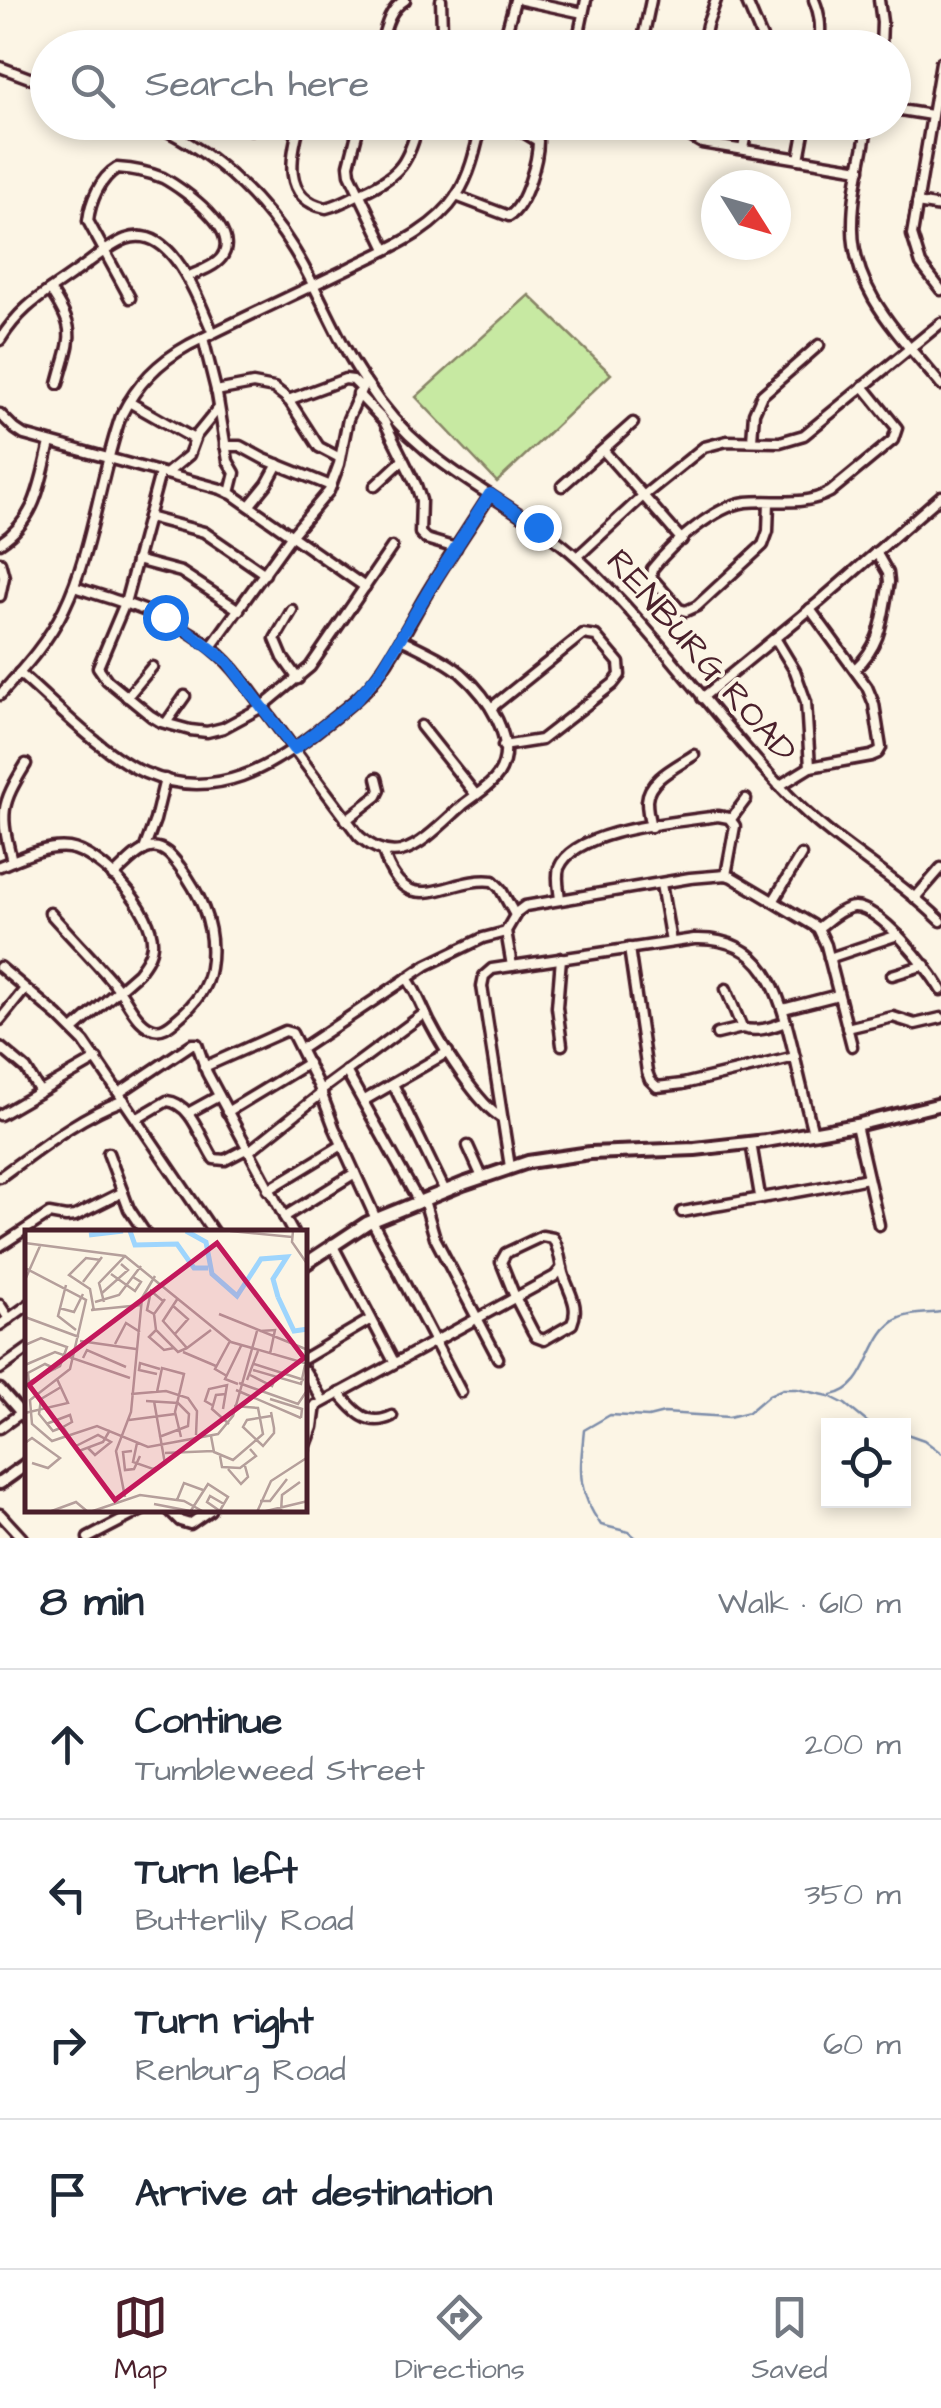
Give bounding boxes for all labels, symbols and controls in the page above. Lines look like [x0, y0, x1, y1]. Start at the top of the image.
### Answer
search box [30, 30, 911, 140]
icon: search [65, 58, 120, 113]
text: Search here [145, 59, 369, 111]
north arrow [701, 170, 791, 260]
route end [516, 505, 562, 551]
street label: RENBURG ROAD [594, 538, 808, 774]
route start [143, 595, 189, 641]
inset map [25, 1230, 308, 1513]
map controls [821, 1418, 911, 1508]
button: locate [821, 1418, 911, 1508]
text: 8 min [40, 1574, 144, 1632]
text: Walk · 610 m [718, 1581, 901, 1626]
text: Continue [135, 1696, 282, 1748]
icon: ahead [40, 1717, 95, 1772]
text: 200 m [805, 1722, 901, 1767]
text: Tumbleweed Street [135, 1748, 425, 1793]
text: Turn left [135, 1846, 298, 1898]
icon: left [40, 1867, 95, 1922]
text: 350 m [804, 1872, 901, 1917]
text: Butterlily Road [135, 1898, 354, 1943]
text: Turn right [135, 1996, 314, 2048]
icon: right [40, 2017, 95, 2072]
text: 60 m [823, 2022, 901, 2067]
text: Renburg Road [135, 2048, 346, 2093]
icon: arrive [40, 2167, 95, 2222]
text: Arrive at destination [135, 2168, 492, 2220]
tab: Map [113, 2290, 168, 2389]
tab: Directions [395, 2290, 525, 2389]
tab: Saved [751, 2290, 828, 2389]

